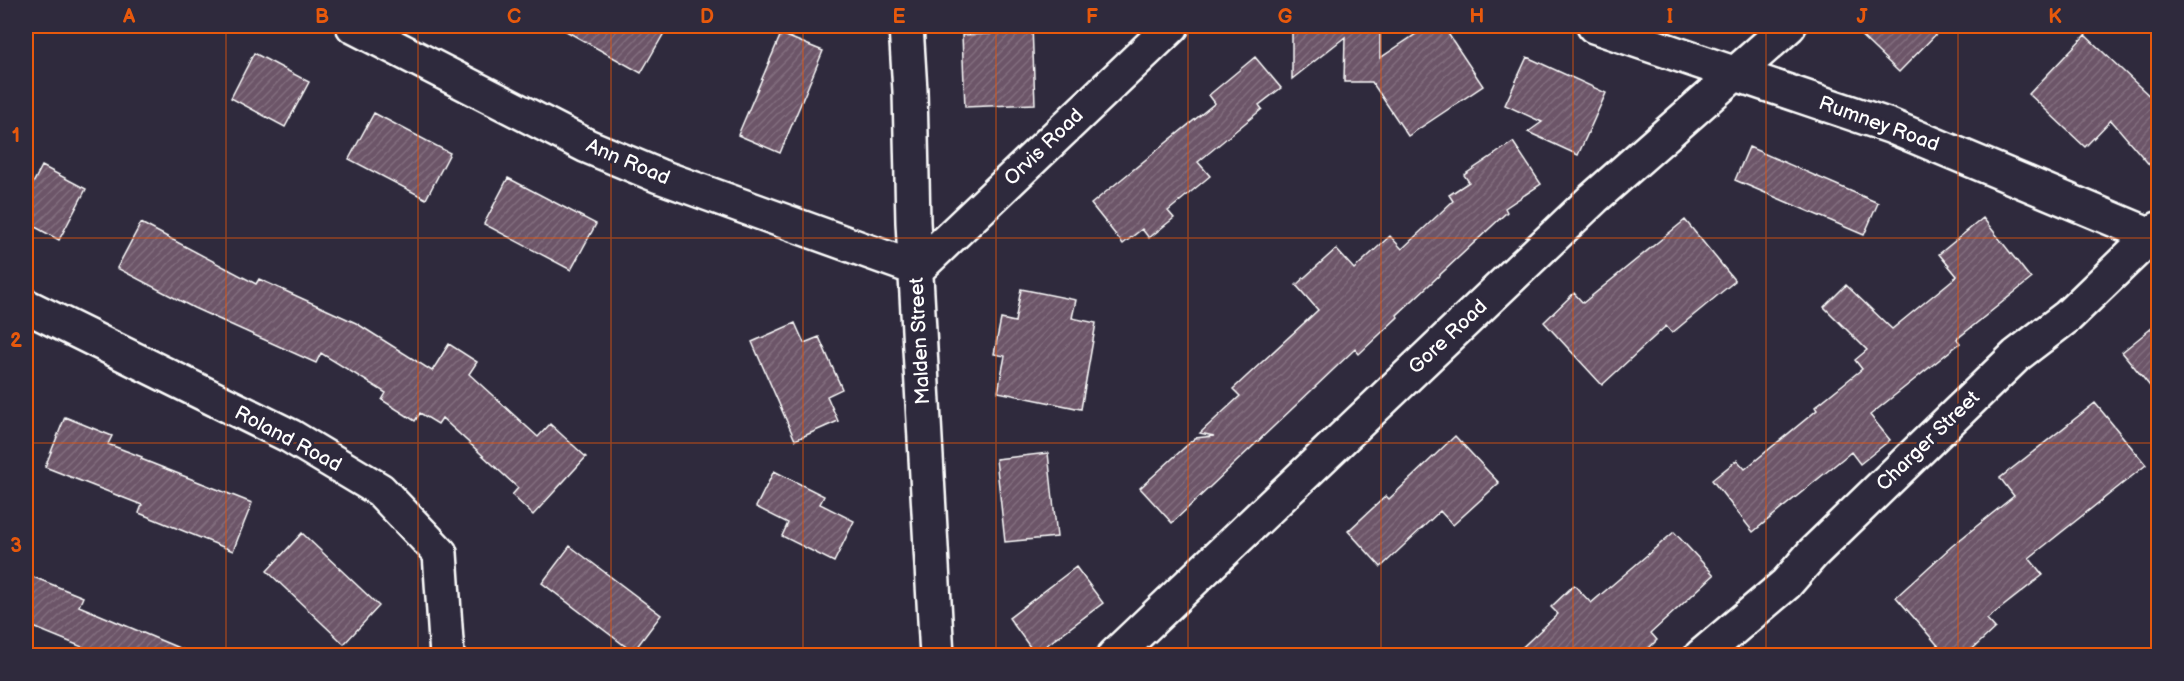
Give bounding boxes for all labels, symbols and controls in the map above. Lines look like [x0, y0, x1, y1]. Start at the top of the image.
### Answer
text: A [122, 5, 136, 29]
text: B [315, 5, 329, 29]
text: C [507, 5, 521, 29]
text: D [700, 5, 714, 29]
text: E [893, 5, 906, 29]
text: F [1086, 5, 1098, 29]
text: G [1278, 5, 1293, 29]
text: H [1470, 5, 1484, 29]
text: I [1667, 5, 1673, 29]
text: J [1857, 5, 1869, 29]
text: K [2048, 5, 2062, 29]
street label: Rumney Road [1816, 91, 1942, 157]
street label: Orvis Road [1000, 103, 1088, 191]
text: 1 [12, 124, 20, 148]
street label: Ann Road [583, 134, 673, 190]
street label: Malden Street [905, 277, 935, 405]
street label: Gore Road [1404, 295, 1492, 379]
text: 2 [10, 329, 22, 353]
street label: Charger Street [1871, 386, 1985, 496]
street label: Roland Road [230, 401, 346, 477]
text: 3 [10, 534, 22, 558]

